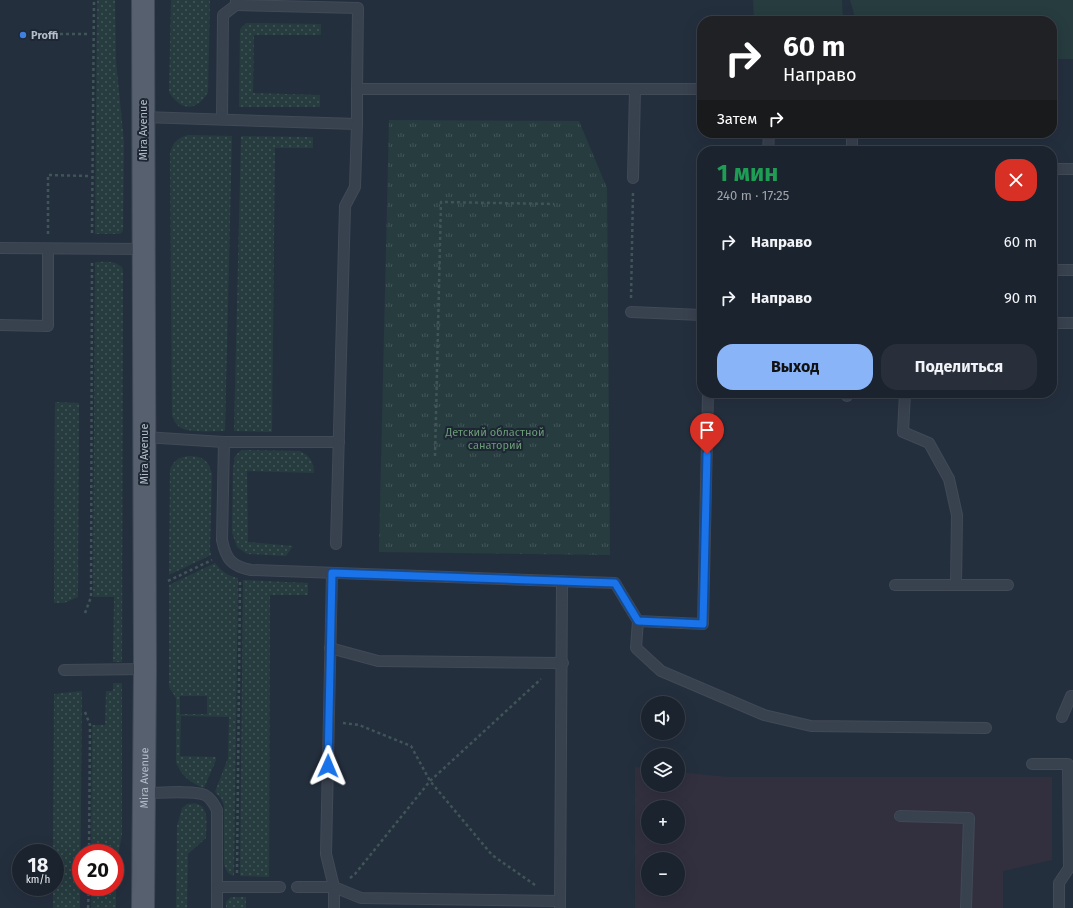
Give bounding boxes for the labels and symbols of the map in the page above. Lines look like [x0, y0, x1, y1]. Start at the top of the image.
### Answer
place label: Proffi [31, 29, 58, 42]
marker: Proffi [18, 30, 28, 40]
street label: Mira Avenue [137, 100, 150, 160]
pin [690, 413, 724, 454]
street label: Mira Avenue [138, 424, 151, 484]
park label: Детский областной санаторий [445, 426, 544, 452]
position arrow [307, 745, 349, 787]
street label: Mira Avenue [137, 747, 151, 809]
speed limit sign: 20 [72, 844, 124, 896]

